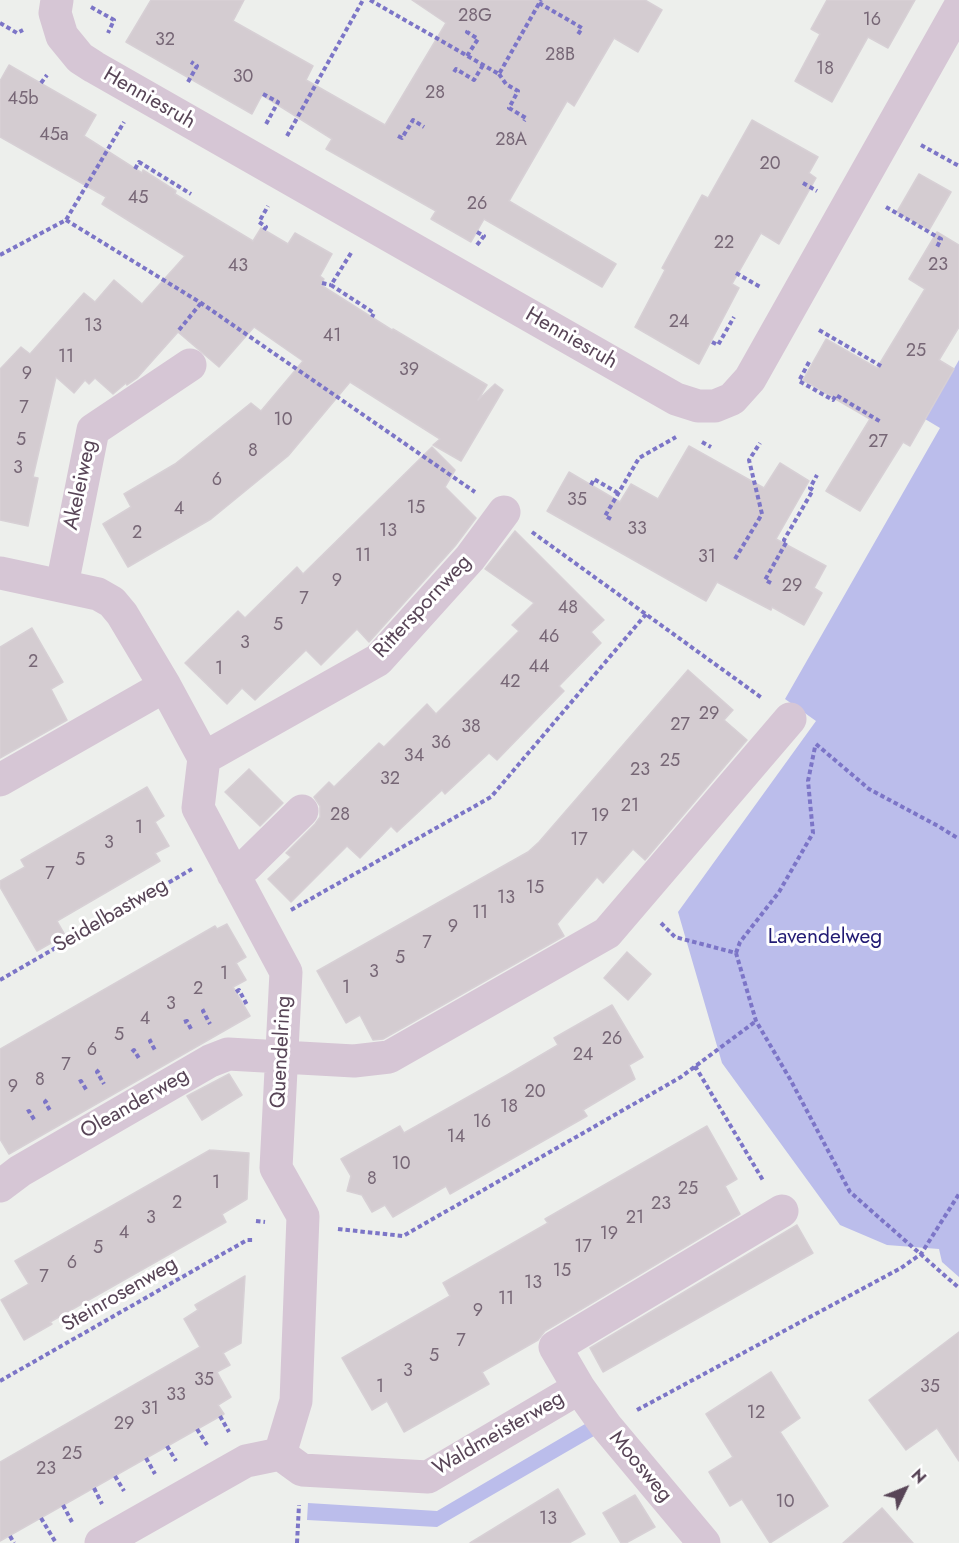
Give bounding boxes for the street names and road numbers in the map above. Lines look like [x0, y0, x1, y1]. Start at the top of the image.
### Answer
street label: Henniesruh [99, 63, 199, 135]
street label: Henniesruh [521, 303, 621, 375]
street label: Akeleiweg [59, 438, 103, 532]
street label: Ritterspornweg [369, 550, 477, 664]
street label: Seidelbastweg [49, 873, 173, 959]
street label: Quendelring [266, 995, 298, 1109]
street label: Oleanderweg [76, 1063, 194, 1145]
street label: Steinrosenweg [58, 1252, 182, 1338]
street label: Waldmeisterweg [429, 1386, 569, 1482]
street label: Moosweg [603, 1426, 677, 1508]

